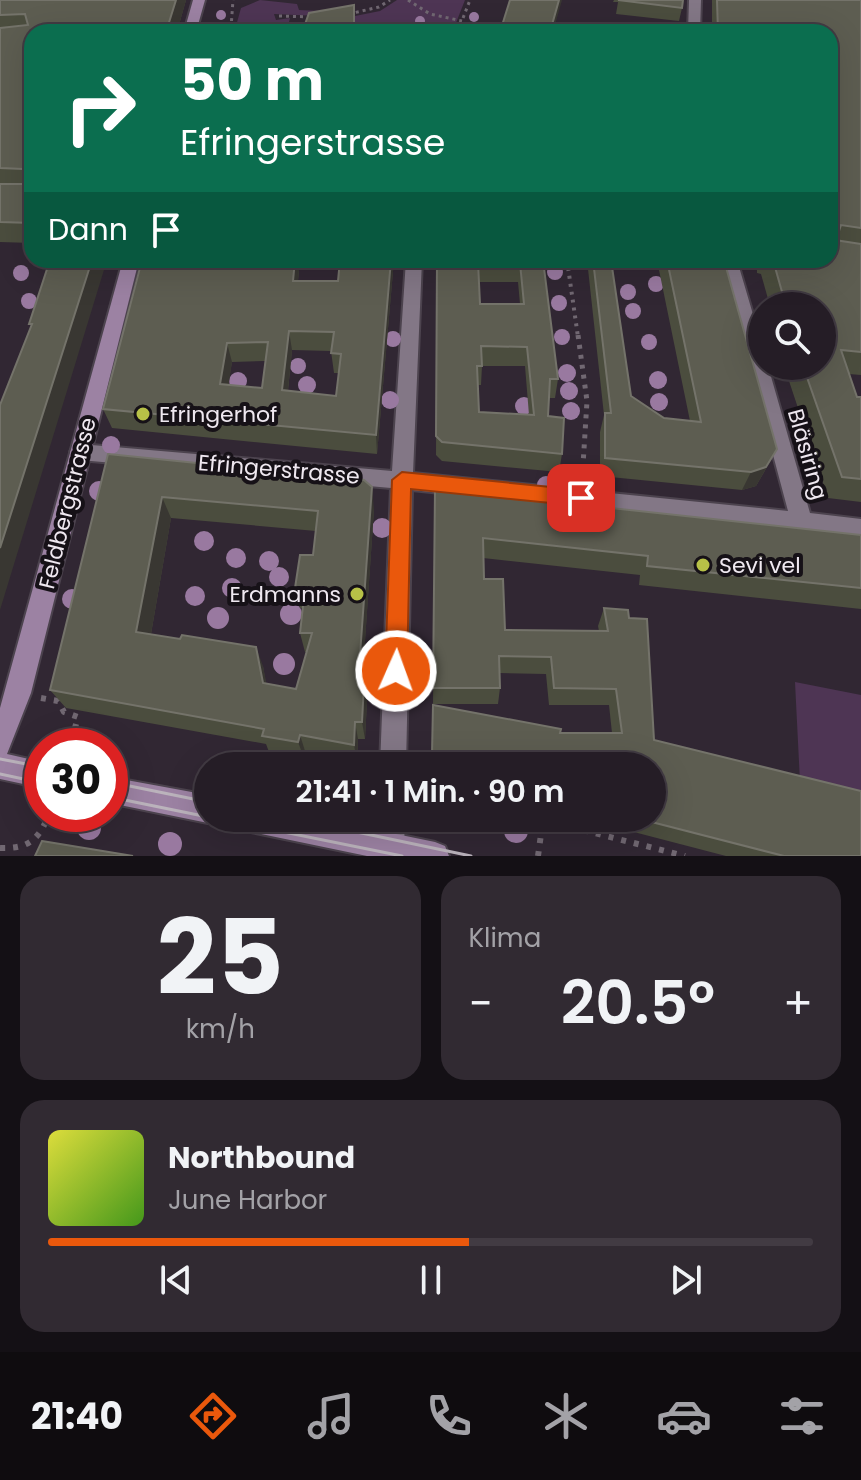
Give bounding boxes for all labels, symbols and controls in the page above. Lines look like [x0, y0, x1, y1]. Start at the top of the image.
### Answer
text: 50 m [180, 41, 324, 120]
icon: right [48, 56, 152, 160]
text: Efringerstrasse [180, 117, 445, 168]
text: Dann [48, 208, 128, 251]
icon: arrive [144, 208, 188, 252]
map controls [748, 292, 836, 380]
button: search [748, 292, 836, 380]
place label: Efringerhof [159, 399, 277, 430]
marker: Efringerhof [134, 405, 152, 423]
street label: Bläsiring [780, 405, 835, 503]
street label: Feldbergstrasse [31, 414, 104, 592]
street label: Efringerstrasse [197, 447, 361, 492]
pin [547, 464, 615, 532]
icon: arrive [559, 476, 603, 520]
place label: Sevi vel [719, 550, 801, 581]
marker: Sevi vel [694, 556, 712, 574]
place label: Erdmanns [229, 579, 341, 610]
marker: Erdmanns [348, 585, 366, 603]
position arrow [354, 629, 438, 713]
speed limit sign: 30 [24, 728, 128, 832]
text: 21:41 · 1 Min. · 90 m [295, 770, 565, 813]
text: 25 [157, 885, 284, 1030]
text: Klima [469, 920, 541, 956]
text: 20.5° [561, 961, 715, 1045]
text: − [469, 973, 493, 1034]
text: + [783, 973, 813, 1034]
text: km/h [186, 1011, 255, 1047]
text: Northbound [168, 1136, 355, 1179]
text: June Harbor [168, 1182, 327, 1218]
icon: previous [154, 1258, 198, 1302]
icon: pause [409, 1258, 453, 1302]
icon: next [664, 1258, 708, 1302]
icon: directions [185, 1388, 241, 1444]
icon: music [303, 1388, 359, 1444]
icon: phone [421, 1388, 477, 1444]
icon: climate [538, 1388, 594, 1444]
icon: car [656, 1388, 712, 1444]
icon: filters [774, 1388, 830, 1444]
text: 21:40 [31, 1391, 123, 1442]

